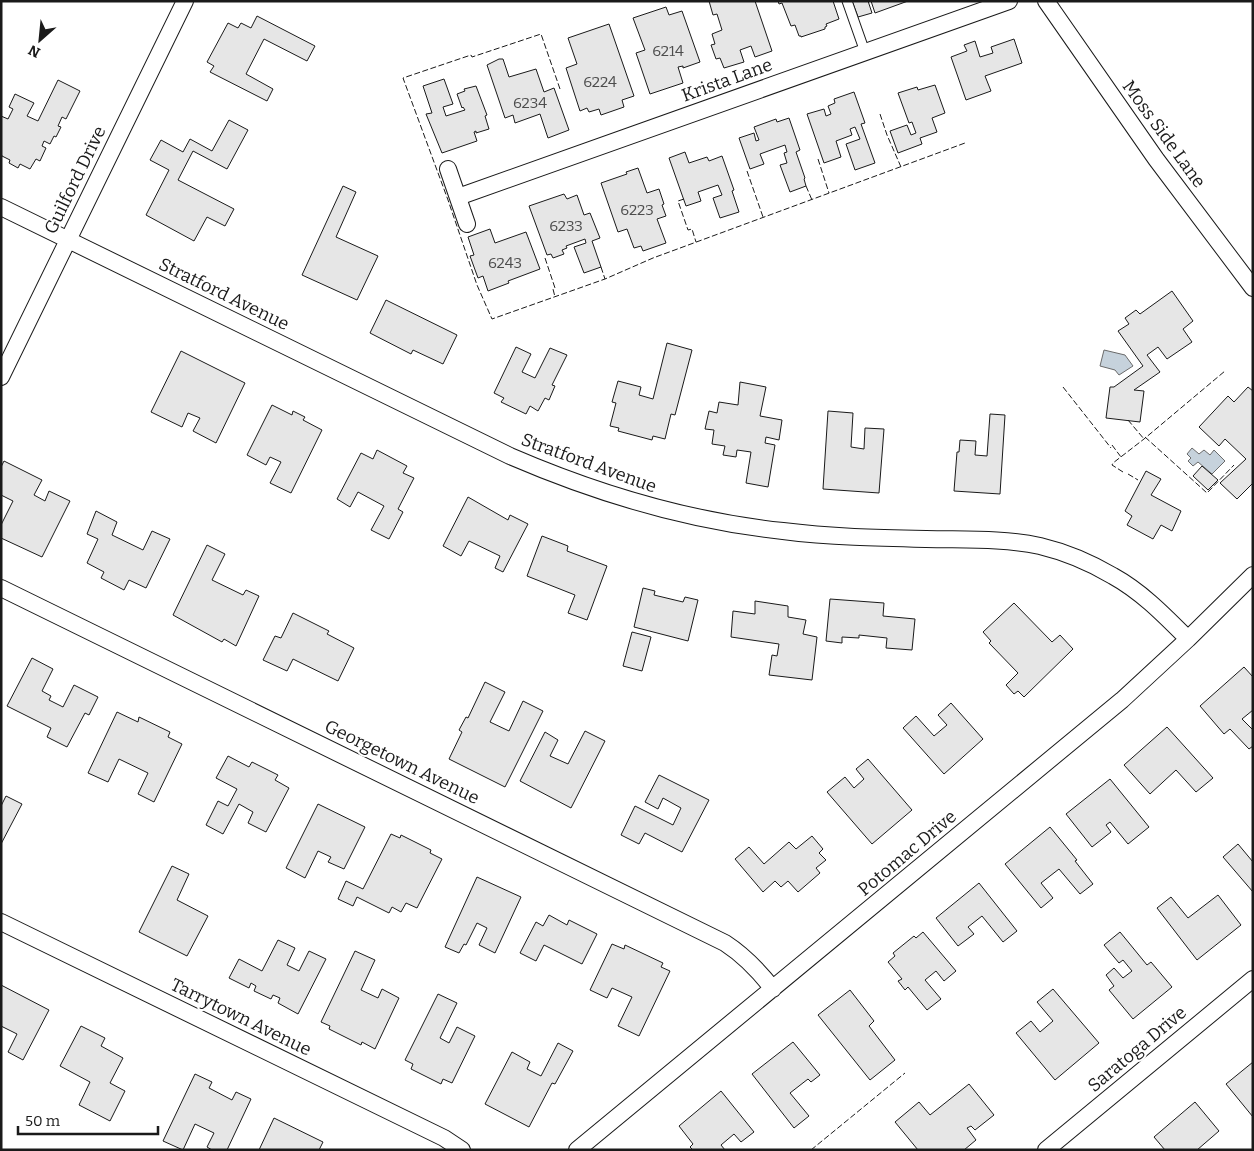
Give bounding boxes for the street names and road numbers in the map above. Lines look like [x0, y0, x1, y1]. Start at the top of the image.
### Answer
street label: Krista Lane [679, 53, 775, 107]
street label: Moss Side Lane [1118, 76, 1210, 192]
street label: Guilford Drive [39, 122, 111, 238]
street label: Stratford Avenue [155, 253, 293, 335]
street label: Stratford Avenue [518, 428, 660, 498]
street label: Georgetown Avenue [321, 715, 483, 809]
street label: Potomac Drive [853, 805, 961, 901]
street label: Tarrytown Avenue [167, 973, 315, 1061]
street label: Saratoga Drive [1083, 1001, 1191, 1097]

